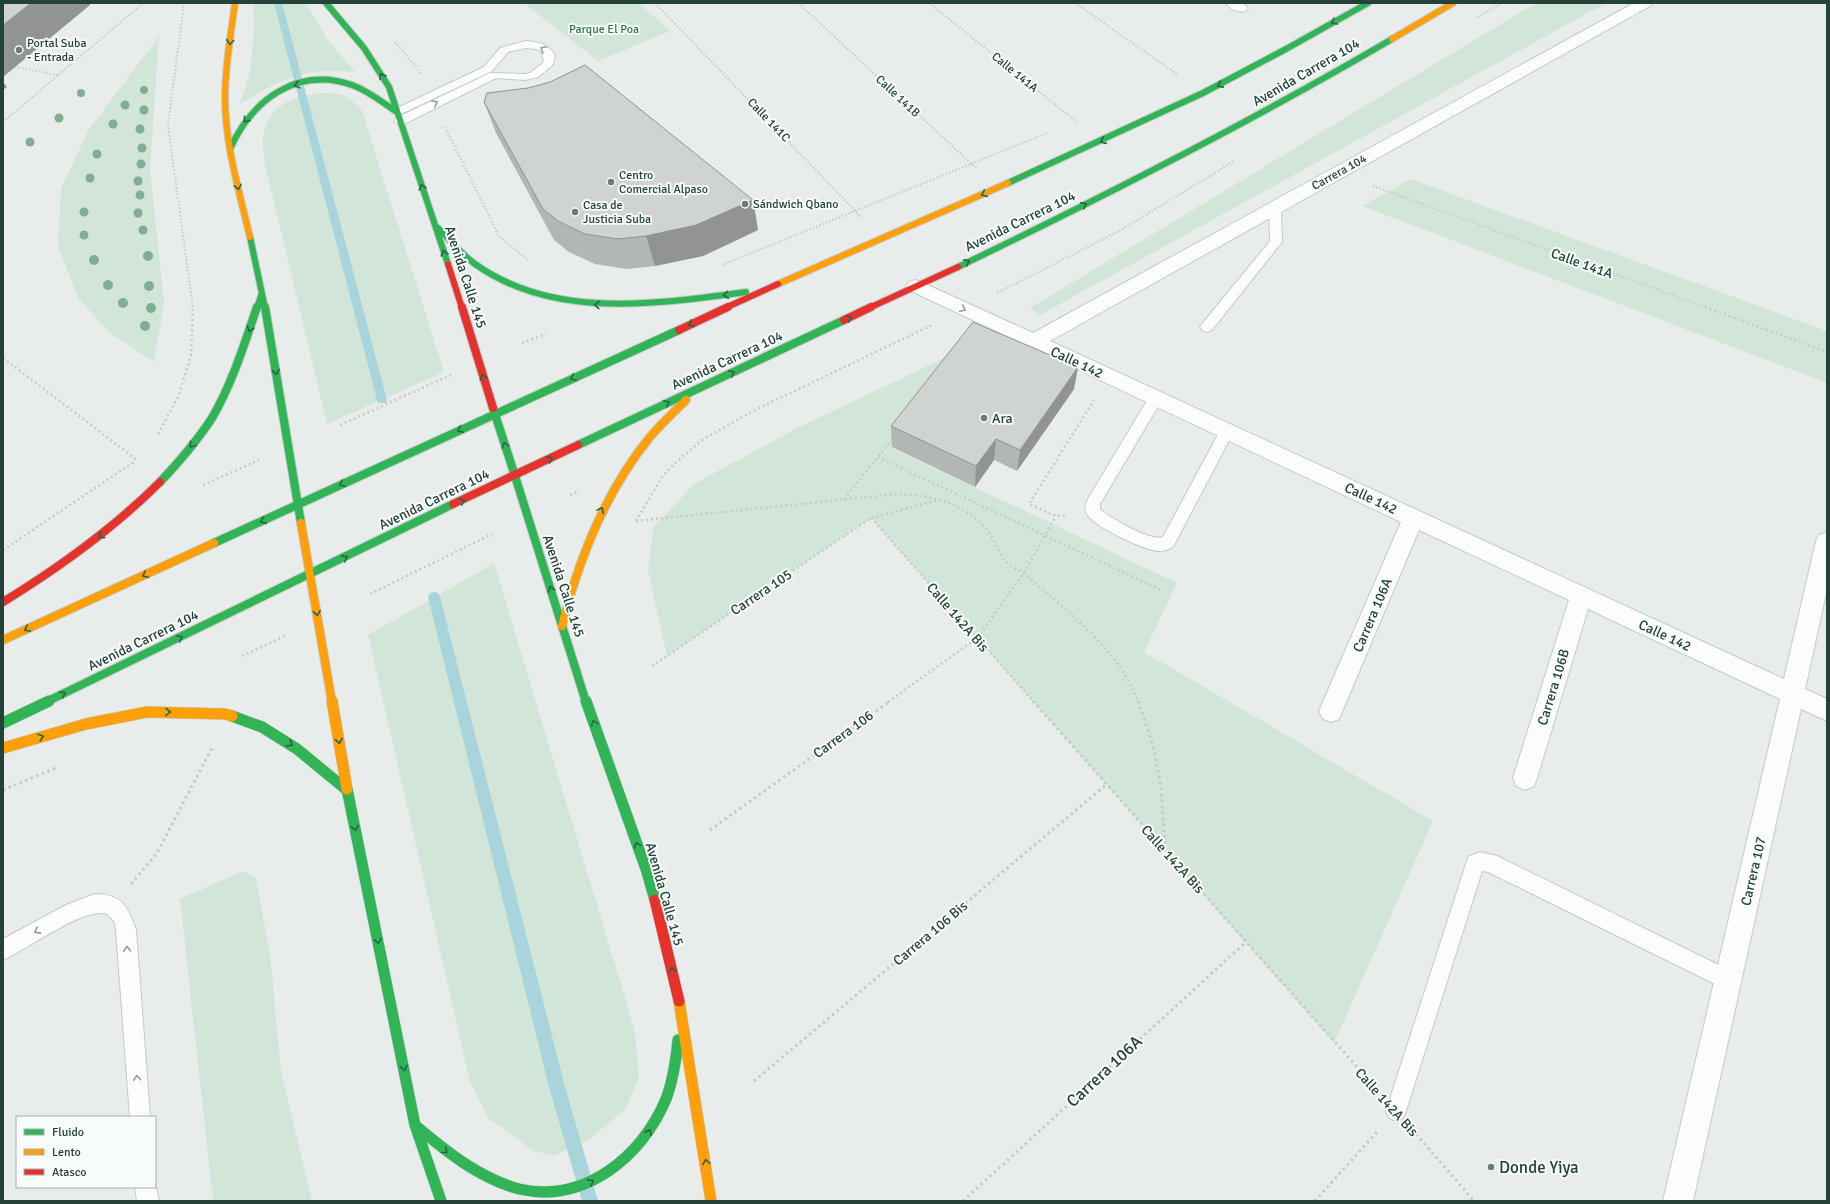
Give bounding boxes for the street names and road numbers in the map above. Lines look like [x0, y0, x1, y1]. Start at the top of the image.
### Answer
street label: Avenida Carrera 104 [1250, 35, 1363, 110]
street label: Calle 141A [988, 49, 1041, 96]
street label: Calle 141B [872, 72, 923, 121]
street label: Calle 141C [744, 95, 793, 145]
street label: Carrera 104 [1309, 151, 1370, 194]
street label: Avenida Carrera 104 [962, 187, 1079, 256]
street label: Avenida Calle 145 [441, 224, 490, 331]
street label: Calle 141A [1549, 244, 1616, 283]
street label: Avenida Carrera 104 [669, 327, 786, 394]
street label: Calle 142 [1048, 343, 1106, 382]
street label: Avenida Carrera 104 [376, 465, 493, 534]
street label: Calle 142 [1342, 479, 1400, 518]
street label: Avenida Calle 145 [539, 533, 588, 640]
street label: Carrera 105 [727, 566, 795, 619]
street label: Carrera 106A [1349, 575, 1396, 655]
street label: Calle 142A Bis [923, 579, 992, 655]
street label: Avenida Carrera 104 [85, 606, 202, 675]
street label: Calle 142 [1636, 616, 1694, 655]
street label: Carrera 106B [1534, 647, 1573, 727]
street label: Carrera 106 [810, 707, 877, 762]
street label: Calle 142A Bis [1137, 822, 1208, 897]
street label: Carrera 107 [1737, 835, 1770, 907]
street label: Avenida Calle 145 [642, 841, 687, 948]
street label: Carrera 106 Bis [890, 897, 971, 969]
street label: Carrera 106A [1062, 1031, 1147, 1112]
street label: Calle 142A Bis [1351, 1065, 1422, 1140]

